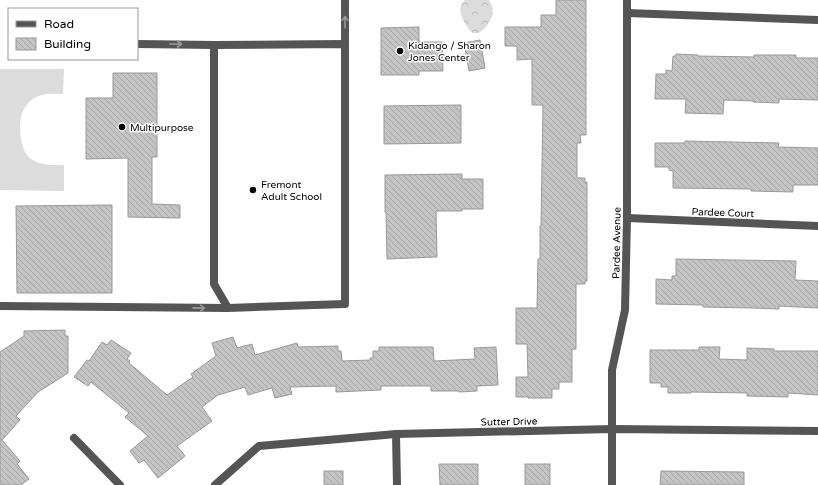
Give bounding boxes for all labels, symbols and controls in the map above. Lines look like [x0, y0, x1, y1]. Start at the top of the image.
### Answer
legend [8, 8, 138, 60]
one-way arrow [341, 16, 349, 29]
text: Road [44, 17, 74, 31]
text: Building [44, 37, 91, 51]
one-way arrow [169, 40, 182, 48]
place label: Kidango / Sharon Jones Center [408, 40, 491, 64]
marker: Kidango / Sharon Jones Center [395, 46, 405, 56]
marker: Multipurpose [117, 122, 127, 132]
place label: Multipurpose [130, 122, 194, 134]
place label: Fremont Adult School [261, 179, 322, 203]
marker: Fremont Adult School [248, 185, 258, 195]
street label: Pardee Court [691, 206, 755, 220]
street label: Pardee Avenue [610, 207, 624, 279]
one-way arrow [192, 304, 205, 312]
street label: Sutter Drive [481, 416, 538, 428]

